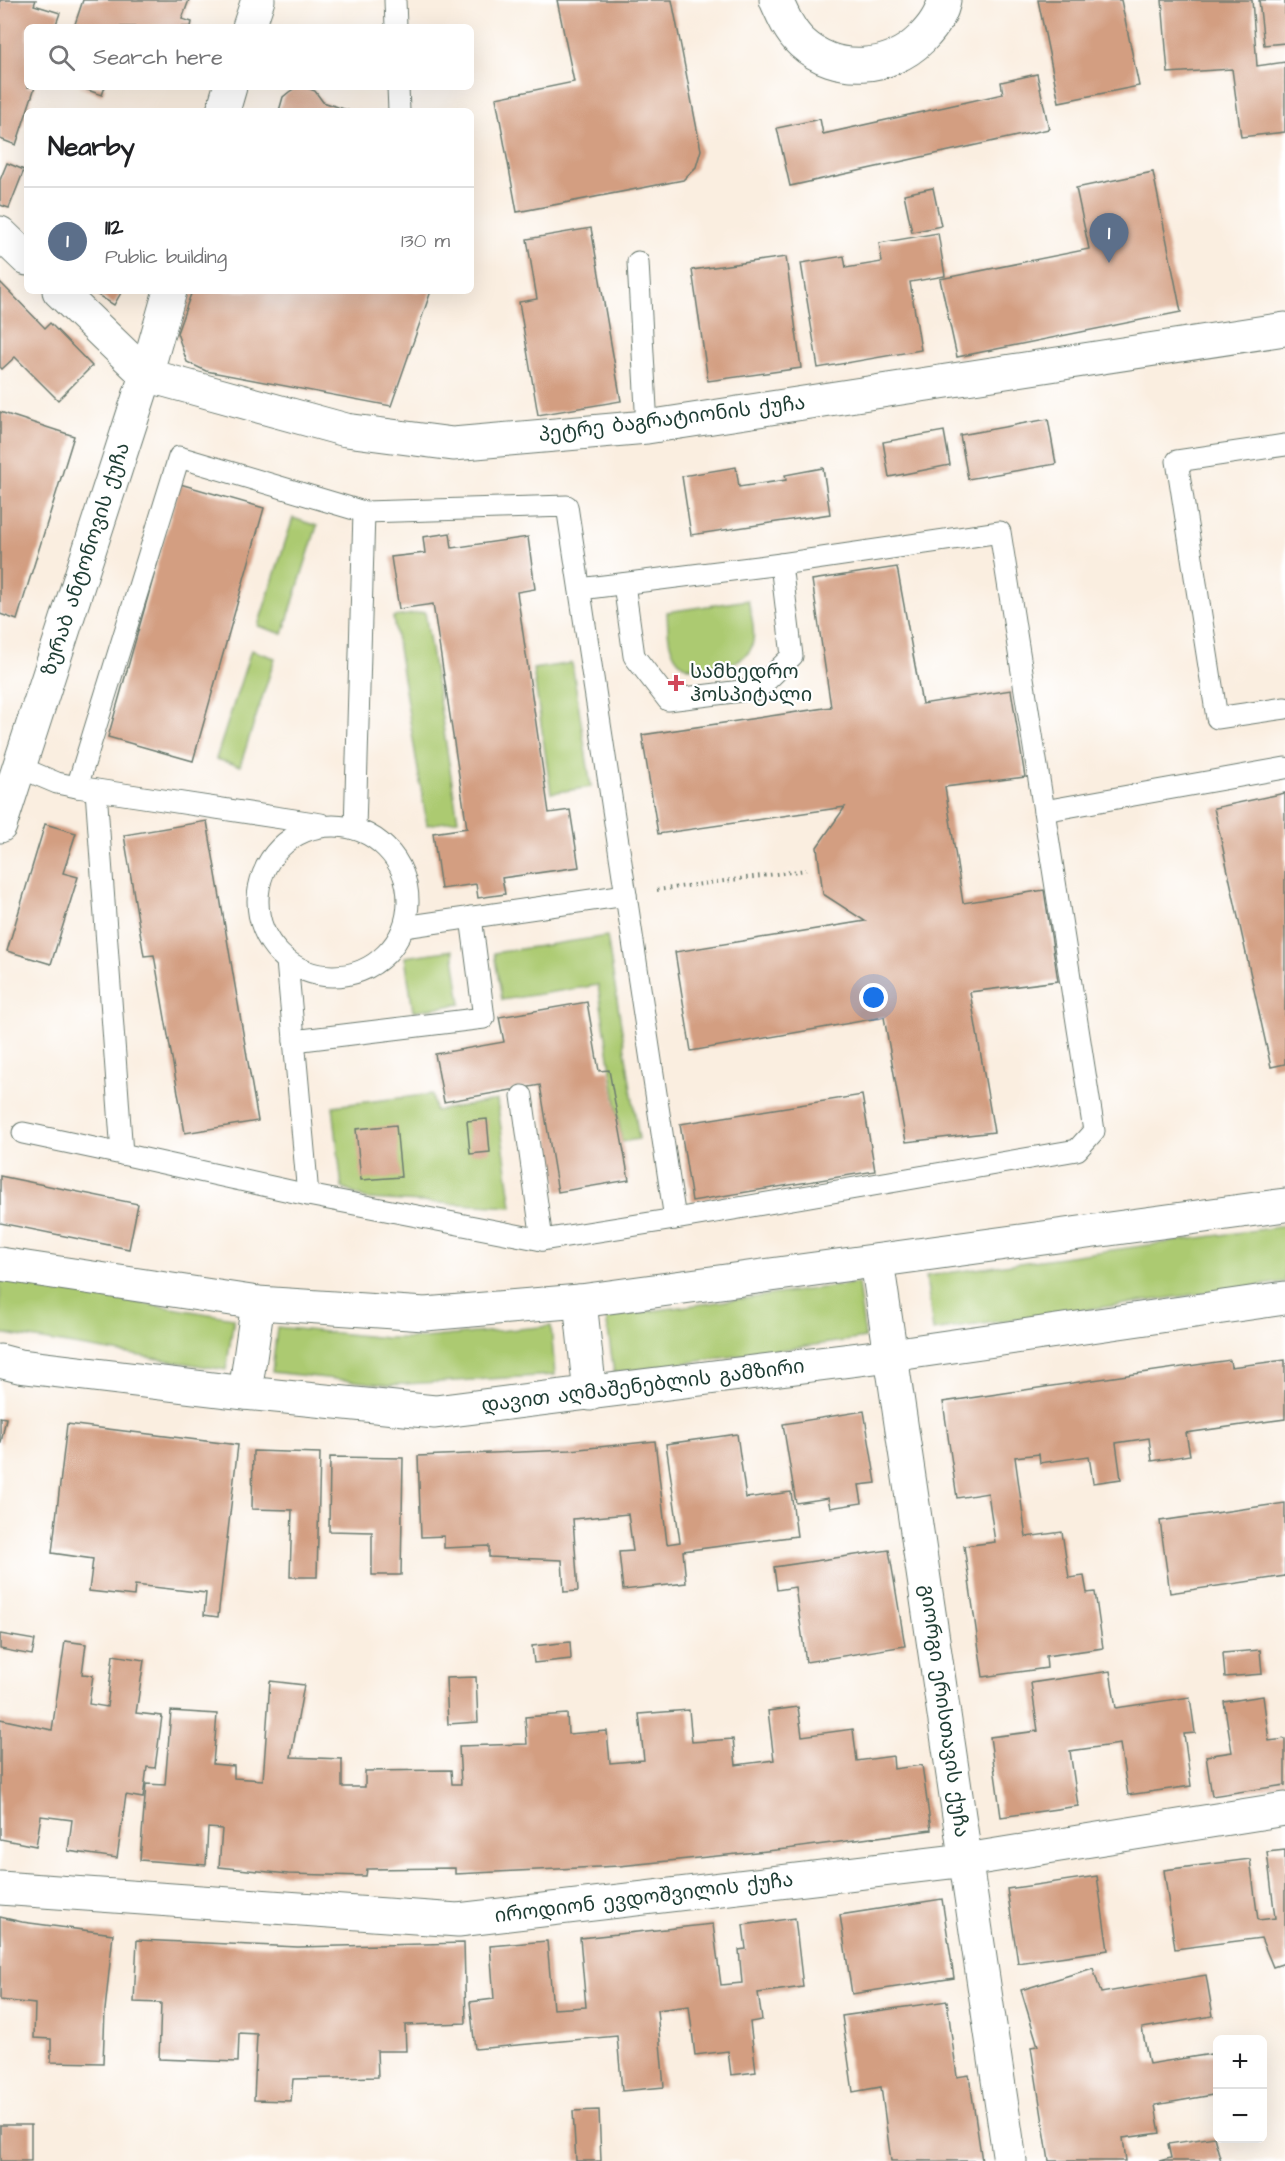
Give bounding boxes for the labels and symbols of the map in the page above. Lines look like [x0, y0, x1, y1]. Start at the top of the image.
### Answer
pin: 1 [1090, 214, 1128, 263]
street label: პეტრე ბაგრატიონის ქუჩა [537, 389, 807, 449]
street label: ზურაბ ანტონოვის ქუჩა [35, 439, 137, 679]
place label: სამხედრო ჰოსპიტალი [690, 658, 812, 709]
marker: სამხედრო ჰოსპიტალი [667, 674, 685, 692]
your location [859, 983, 888, 1012]
street label: დავით აღმაშენებლის გამზირი [480, 1352, 806, 1420]
street label: გიორგი ერისთავის ქუჩა [912, 1583, 976, 1839]
street label: იროდიონ ევდოშვილის ქუჩა [493, 1866, 795, 1930]

